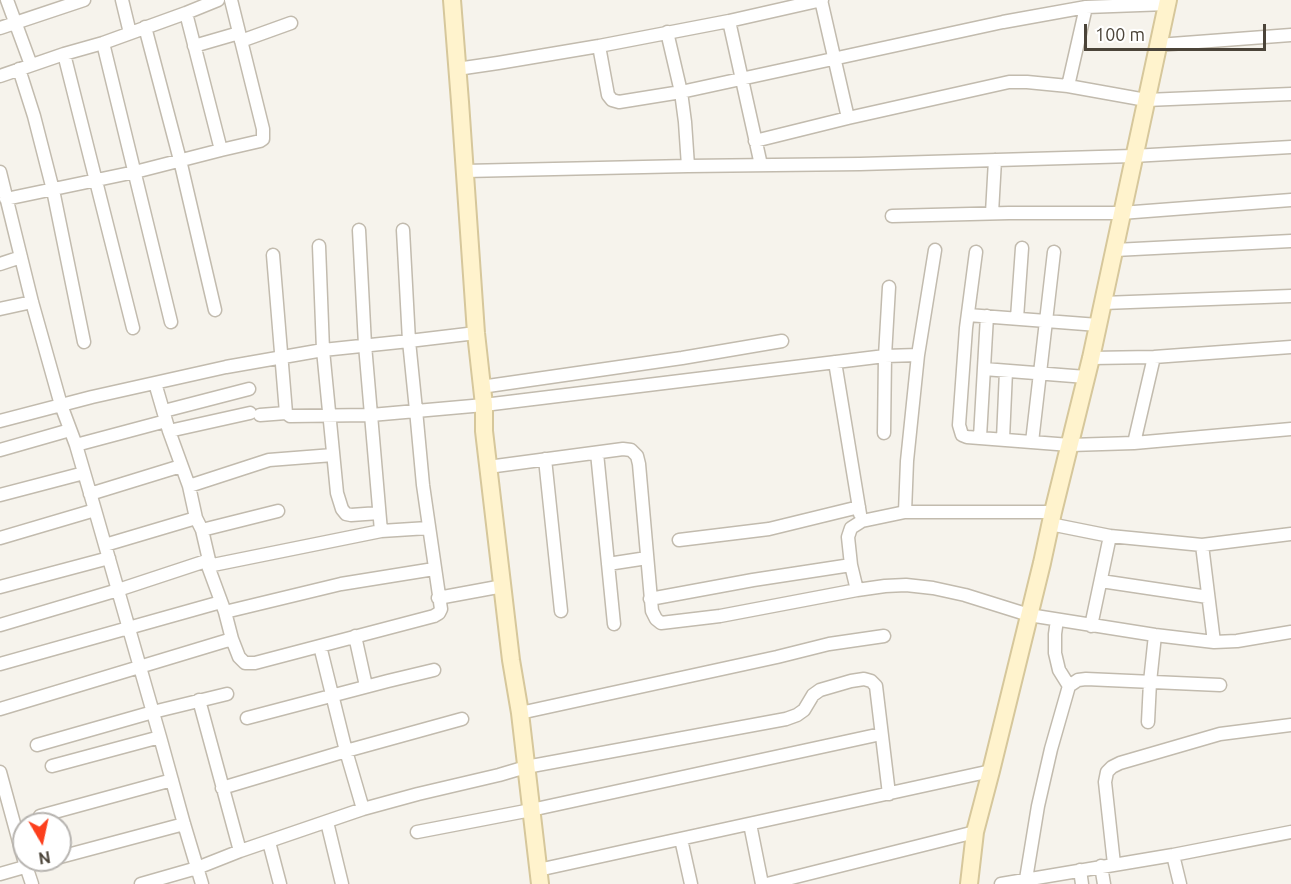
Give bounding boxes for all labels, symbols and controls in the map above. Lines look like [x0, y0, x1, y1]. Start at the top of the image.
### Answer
scale bar [1087, 12, 1268, 50]
text: 100 m [1095, 24, 1145, 44]
north arrow [12, 812, 72, 872]
text: N [37, 848, 52, 868]

